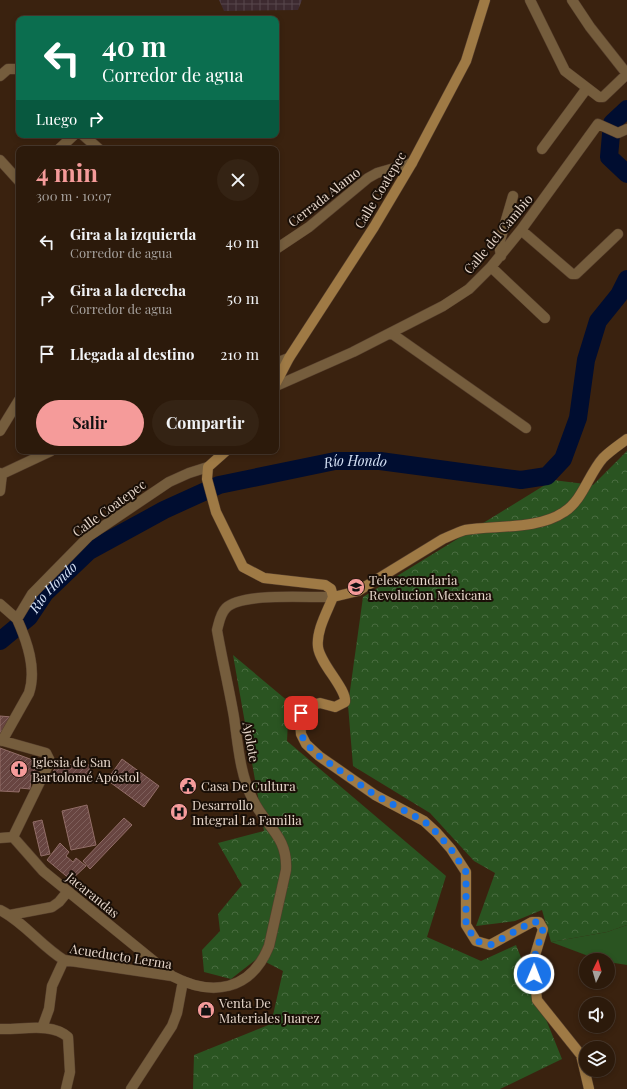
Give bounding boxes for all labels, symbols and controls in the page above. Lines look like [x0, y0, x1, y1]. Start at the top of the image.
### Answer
text: 40 m [102, 27, 167, 64]
icon: left [36, 32, 88, 84]
text: Corredor de agua [102, 63, 243, 87]
icon: right [85, 108, 107, 130]
text: Luego [36, 109, 77, 129]
street label: Calle Coatepec [350, 148, 409, 231]
text: 4 min [36, 156, 98, 188]
button: close [217, 159, 259, 201]
street label: Cerrada Alamo [284, 163, 363, 230]
text: 300 m · 10:07 [36, 187, 111, 204]
street label: Calle del Cambio [459, 190, 536, 277]
text: Gira a la izquierda [70, 224, 196, 244]
icon: left [36, 231, 58, 253]
text: 40 m [226, 232, 259, 252]
text: Corredor de agua [70, 244, 172, 261]
text: Gira a la derecha [70, 280, 186, 300]
icon: right [36, 287, 58, 309]
text: 50 m [227, 288, 259, 308]
text: Corredor de agua [70, 300, 172, 317]
icon: arrive [36, 343, 58, 365]
text: Llegada al destino [70, 344, 194, 364]
text: 210 m [220, 344, 259, 364]
button: Salir [36, 400, 144, 446]
button: Compartir [152, 400, 259, 446]
water label: Río Hondo [321, 450, 389, 472]
street label: Calle Coatepec [69, 475, 149, 540]
water label: Río Hondo [24, 557, 81, 617]
place label: Telesecundaria Revolucion Mexicana [369, 571, 492, 603]
school or university icon: Telesecundaria Revolucion Mexicana [346, 577, 366, 597]
pin [284, 696, 318, 730]
icon: arrive [290, 702, 312, 724]
street label: Ajolote [239, 719, 263, 764]
place label: Iglesia de San Bartolomé Apóstol [32, 753, 140, 785]
church icon: Iglesia de San Bartolomé Apóstol [9, 759, 29, 779]
public building icon: Casa De Cultura [178, 776, 198, 796]
place label: Casa De Cultura [201, 777, 296, 794]
place label: Desarrollo Integral La Familia [192, 796, 302, 828]
hospital icon: Desarrollo Integral La Familia [169, 802, 189, 822]
street label: Jacarandas [63, 868, 123, 921]
street label: Acueducto Lerma [68, 939, 174, 972]
position arrow [513, 953, 555, 995]
north arrow [579, 953, 615, 989]
map controls [579, 953, 615, 1077]
place label: Venta De Materiales Juarez [218, 994, 320, 1026]
button: sound [579, 997, 615, 1033]
shop icon: Venta De Materiales Juarez [196, 1000, 216, 1020]
button: layers [579, 1041, 615, 1077]

